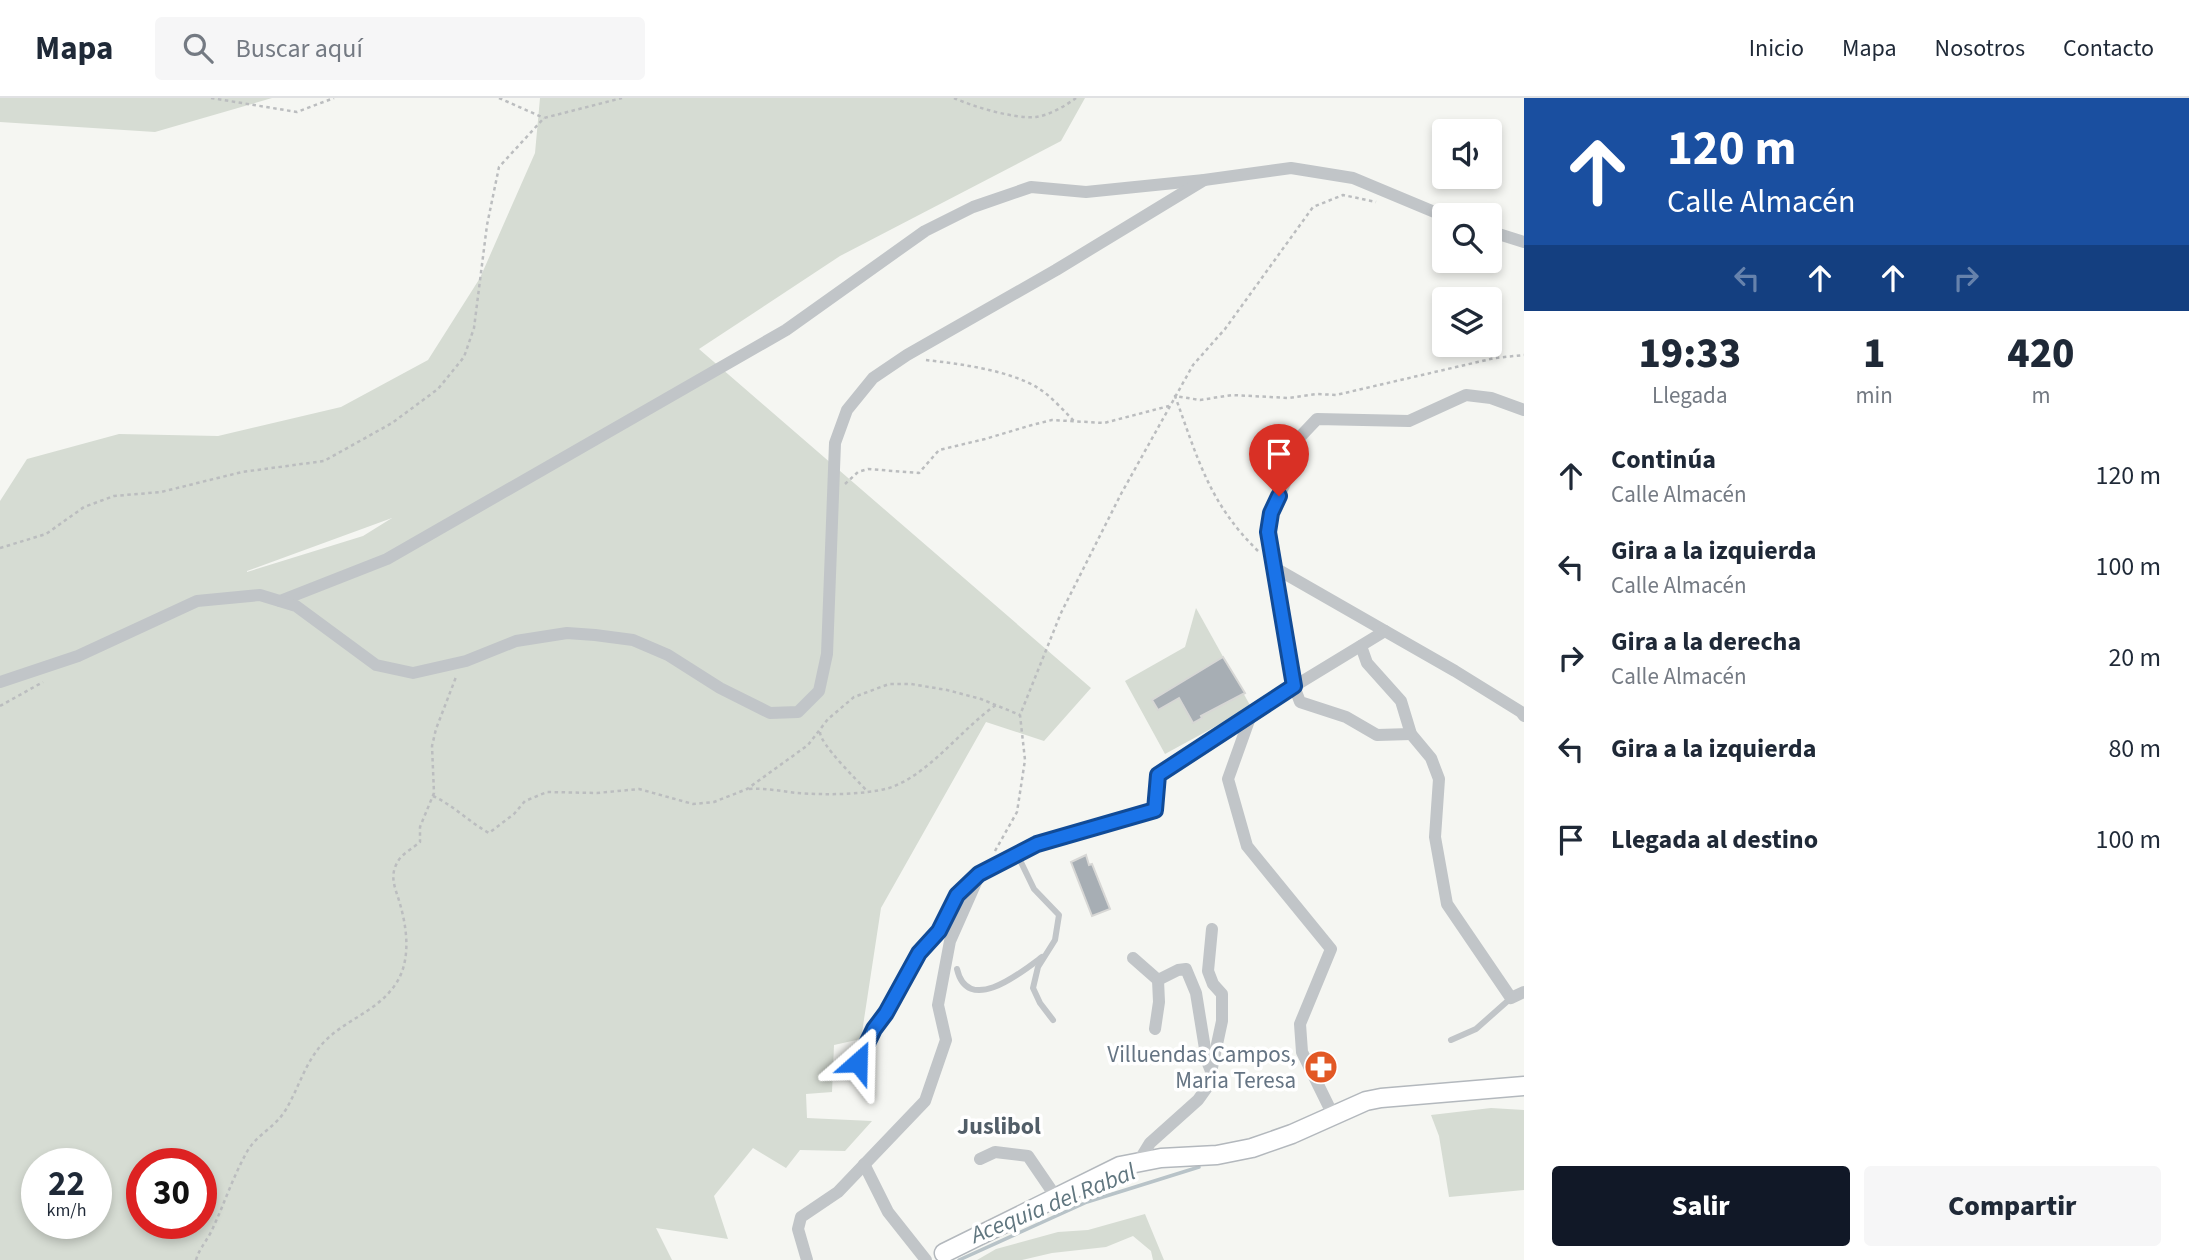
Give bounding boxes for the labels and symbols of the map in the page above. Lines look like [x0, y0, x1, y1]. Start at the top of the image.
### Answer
pin [1249, 424, 1309, 496]
position arrow [821, 1025, 895, 1099]
place label: Villuendas Campos, Maria Teresa [1107, 1038, 1296, 1097]
pharmacy icon: Villuendas Campos, Maria Teresa [1302, 1048, 1340, 1086]
district label: Juslibol [957, 1109, 1041, 1144]
speed limit sign: 30 [126, 1148, 217, 1239]
water label: Acequia del Rabal [963, 1154, 1141, 1253]

